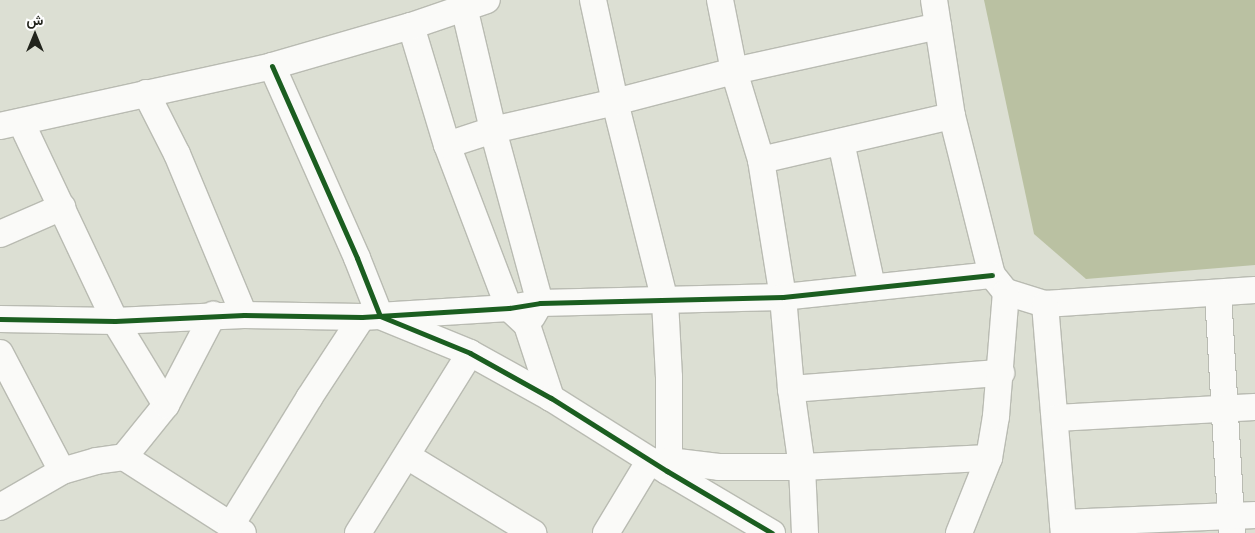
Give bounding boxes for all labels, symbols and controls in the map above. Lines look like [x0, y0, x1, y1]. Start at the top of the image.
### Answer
north arrow [10, 10, 60, 60]
text: ش [27, 11, 43, 29]

